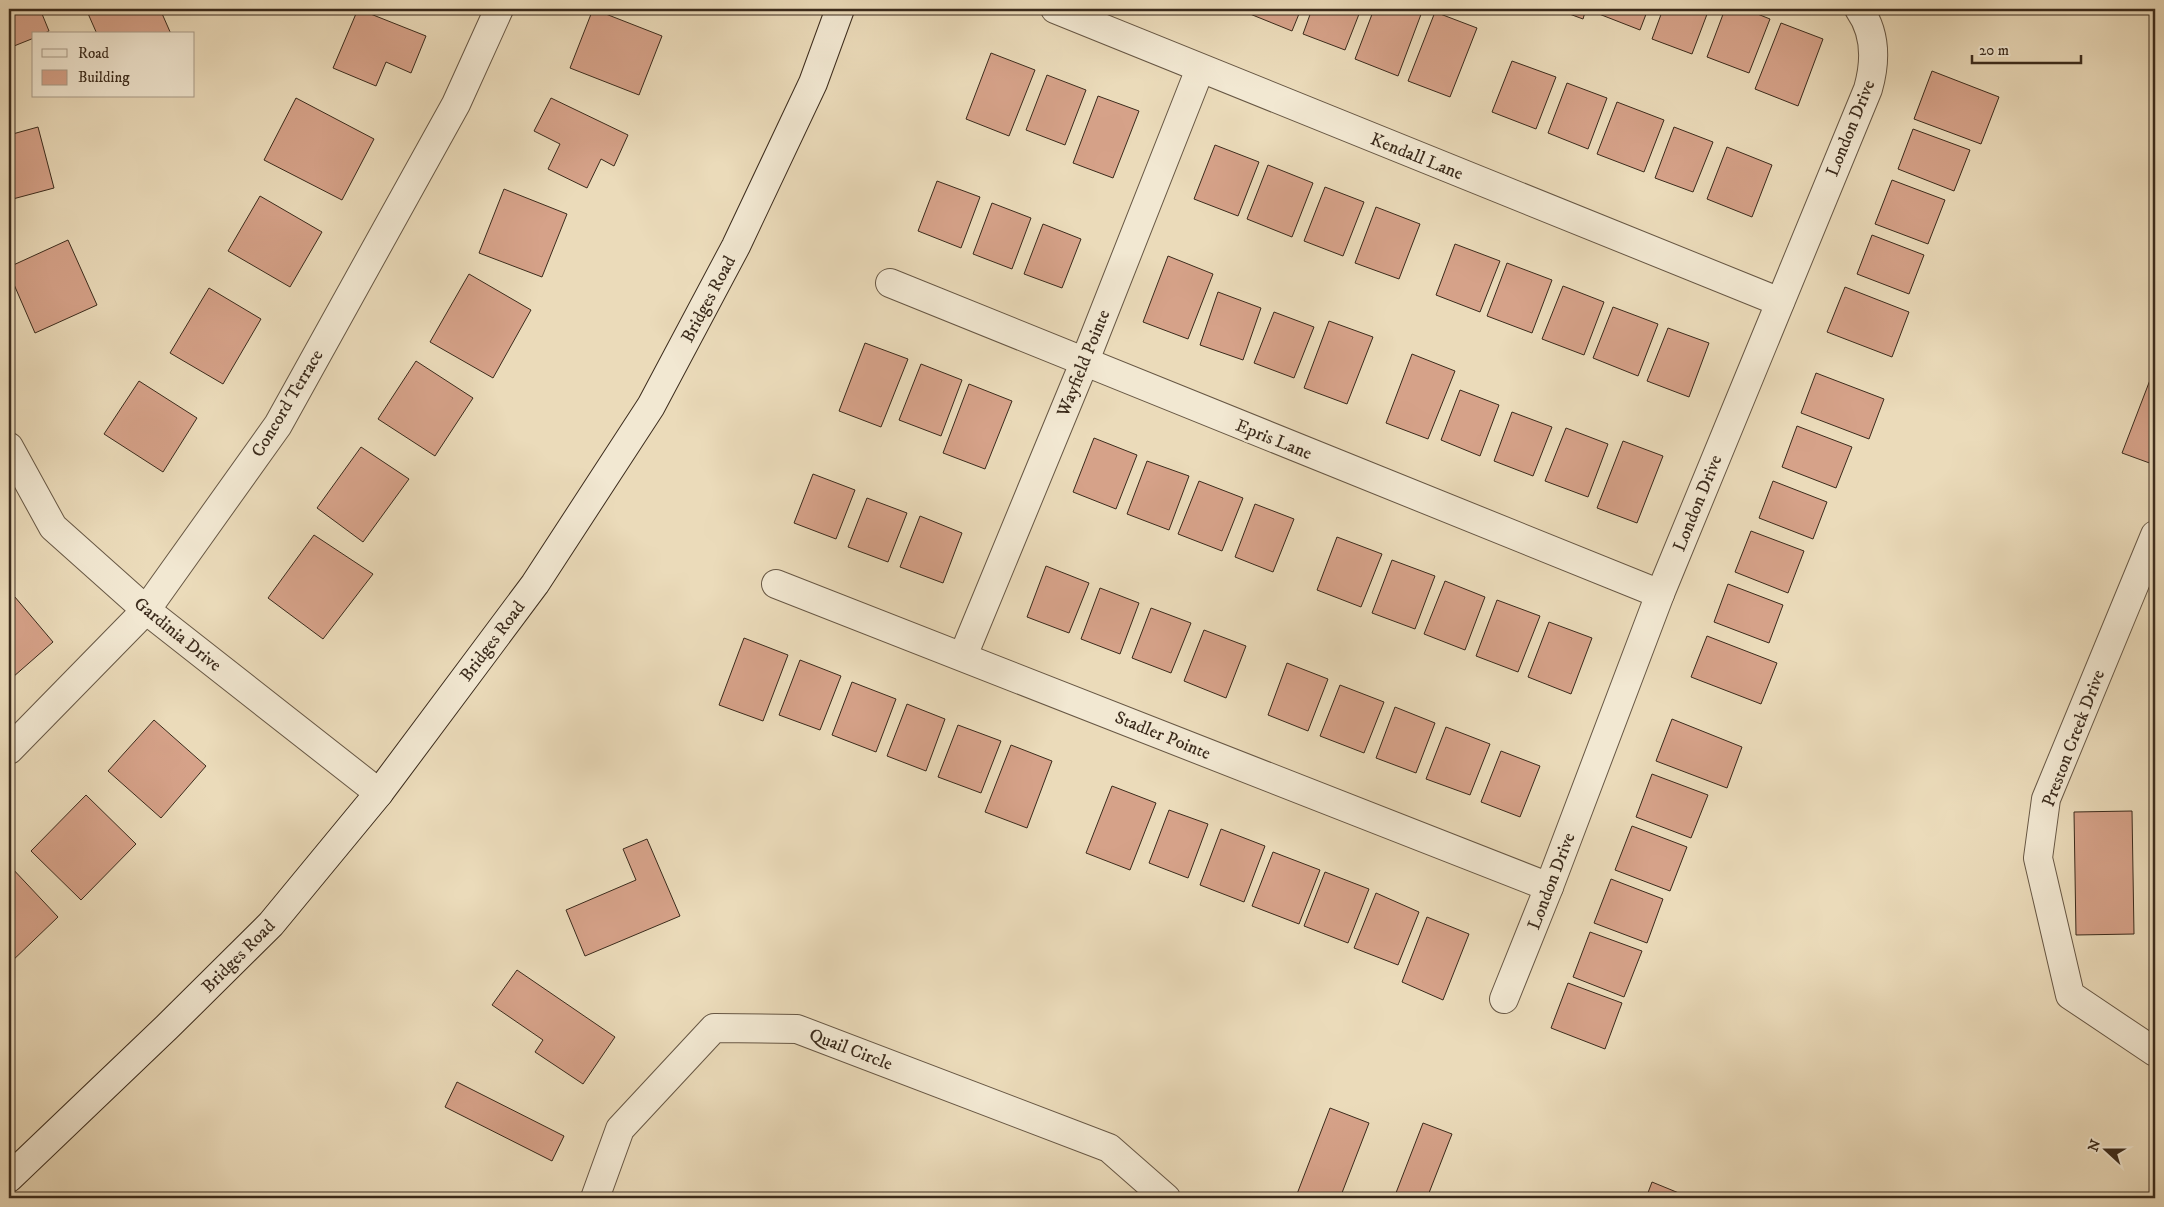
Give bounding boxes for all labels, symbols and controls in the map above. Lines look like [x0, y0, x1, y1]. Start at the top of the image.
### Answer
legend [32, 32, 195, 98]
scale bar [1972, 32, 2080, 64]
text: 20 m [1979, 41, 2009, 60]
text: Road [78, 44, 110, 63]
text: Building [78, 68, 130, 87]
street label: London Drive [1822, 77, 1880, 180]
street label: Kendall Lane [1367, 128, 1466, 185]
street label: Bridges Road [677, 252, 741, 347]
street label: Wayfield Pointe [1052, 307, 1115, 421]
street label: Concord Terrace [247, 346, 329, 461]
street label: Epris Lane [1232, 415, 1315, 465]
street label: London Drive [1669, 452, 1727, 555]
street label: Gardinia Drive [129, 593, 226, 677]
street label: Bridges Road [455, 597, 530, 686]
street label: Preston Creek Drive [2038, 667, 2110, 810]
street label: Stadler Pointe [1112, 707, 1214, 765]
street label: London Drive [1523, 830, 1581, 933]
street label: Bridges Road [197, 915, 280, 998]
street label: Quail Circle [806, 1024, 895, 1076]
north arrow [2082, 1124, 2132, 1174]
text: N [2084, 1137, 2105, 1154]

